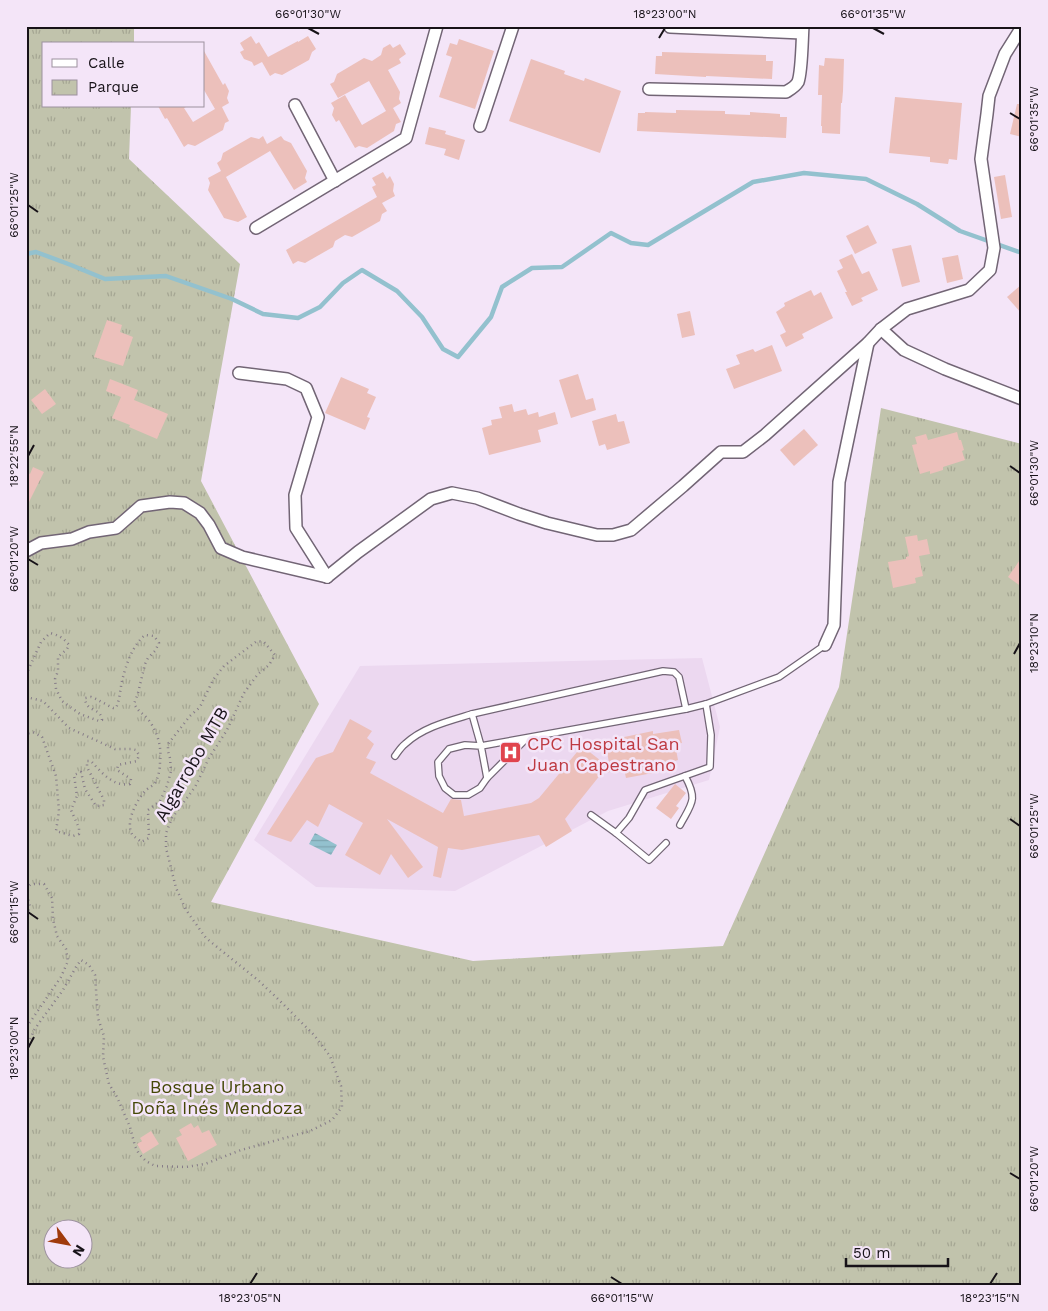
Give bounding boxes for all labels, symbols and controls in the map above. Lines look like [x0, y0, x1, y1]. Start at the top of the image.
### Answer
text: 66°01'30"W [275, 7, 341, 21]
text: 18°23'00"N [634, 7, 696, 21]
text: 66°01'35"W [840, 7, 906, 21]
legend [42, 42, 205, 108]
text: Calle [88, 54, 125, 72]
text: Parque [88, 78, 139, 96]
text: 66°01'35"W [1027, 86, 1041, 152]
text: 66°01'25"W [7, 172, 21, 238]
text: 18°22'55"N [7, 425, 21, 487]
text: 66°01'30"W [1027, 440, 1041, 506]
text: 66°01'20"W [7, 526, 21, 592]
text: 18°23'10"N [1027, 613, 1041, 673]
street label: Algarrobo MTB [150, 703, 232, 825]
place label: CPC Hospital San Juan Capestrano [527, 733, 680, 775]
hospital icon: CPC Hospital San Juan Capestrano [499, 741, 523, 765]
text: 66°01'25"W [1027, 793, 1041, 859]
text: 66°01'15"W [7, 880, 21, 944]
text: 18°23'00"N [7, 1017, 21, 1079]
park label: Bosque Urbano Doña Inés Mendoza [131, 1076, 303, 1118]
text: 66°01'20"W [1027, 1146, 1041, 1212]
north arrow [42, 1218, 92, 1268]
scale bar [846, 1236, 948, 1268]
text: N [69, 1242, 89, 1260]
text: 50 m [853, 1244, 890, 1262]
text: 18°23'05"N [219, 1291, 281, 1305]
text: 66°01'15"W [590, 1291, 654, 1305]
text: 18°23'15"N [960, 1291, 1020, 1305]

